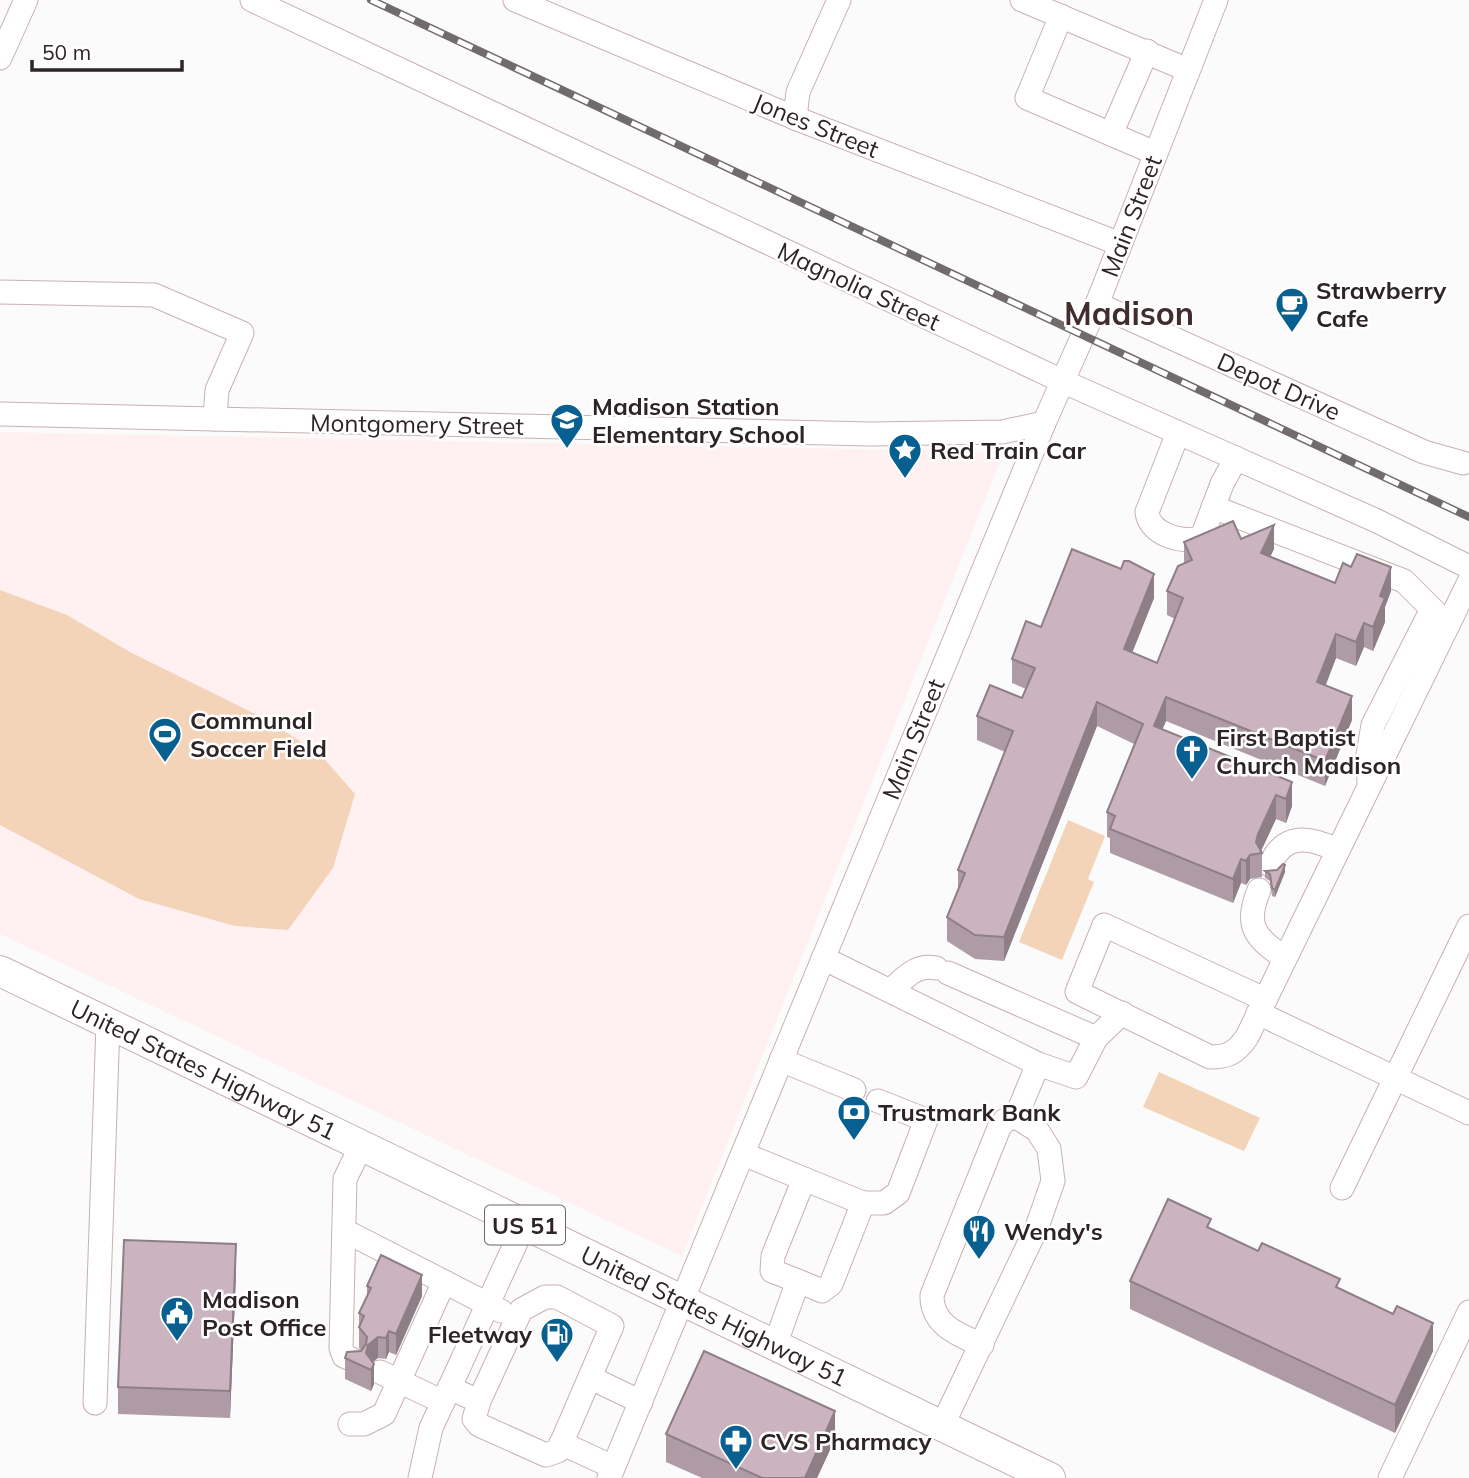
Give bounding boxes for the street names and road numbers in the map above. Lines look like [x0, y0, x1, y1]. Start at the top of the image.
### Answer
street label: Jones Street [749, 86, 883, 164]
street label: Main Street [1094, 151, 1168, 281]
street label: Magnolia Street [773, 235, 945, 337]
street label: Depot Drive [1213, 346, 1345, 426]
street label: Montgomery Street [310, 407, 524, 441]
street label: Main Street [875, 674, 951, 804]
street label: United States Highway 51 [66, 992, 341, 1146]
road number: US 51 [485, 1206, 565, 1244]
street label: United States Highway 51 [576, 1239, 852, 1393]

